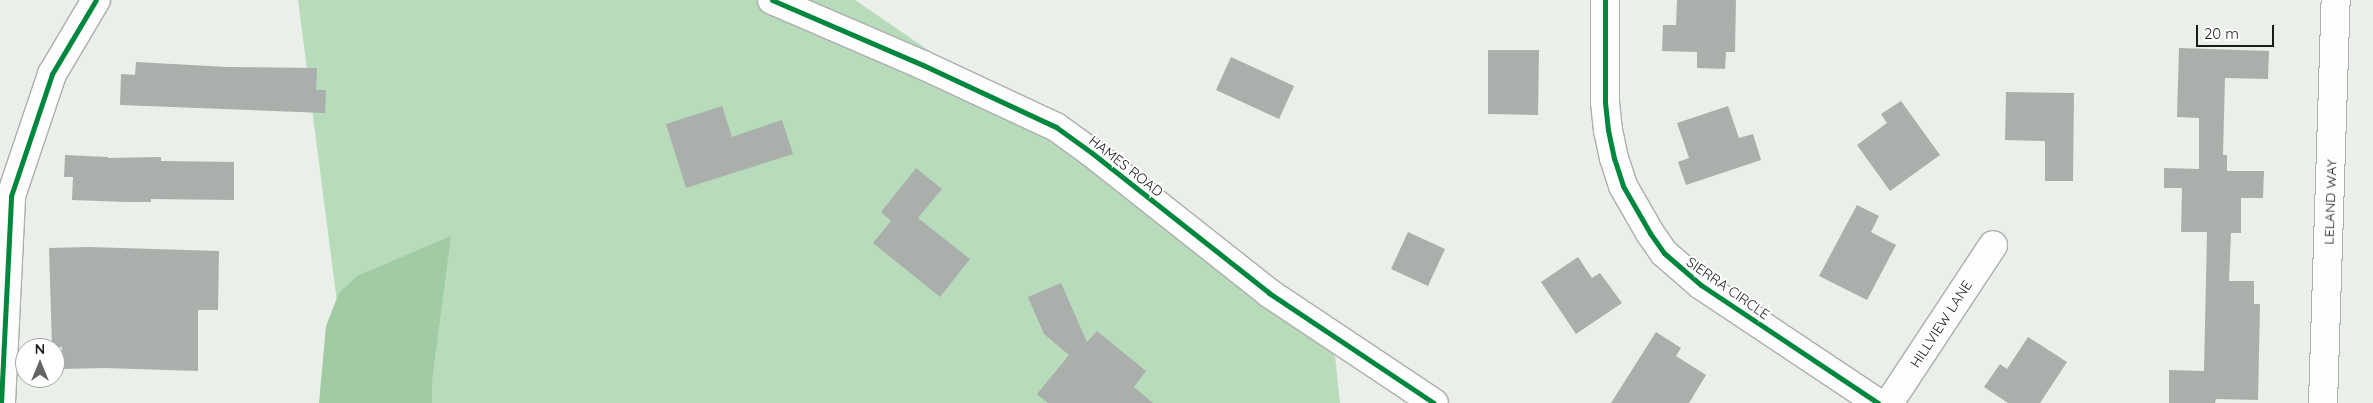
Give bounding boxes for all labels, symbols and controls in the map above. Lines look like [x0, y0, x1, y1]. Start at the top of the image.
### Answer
scale bar [2198, 15, 2276, 47]
text: 20 m [2204, 24, 2239, 43]
street label: HAMES ROAD [1086, 132, 1166, 200]
street label: LELAND WAY [2320, 159, 2340, 245]
street label: SIERRA CIRCLE [1683, 253, 1773, 323]
street label: HILLVIEW LANE [1907, 277, 1975, 371]
north arrow [15, 338, 65, 388]
text: N [35, 340, 45, 358]

